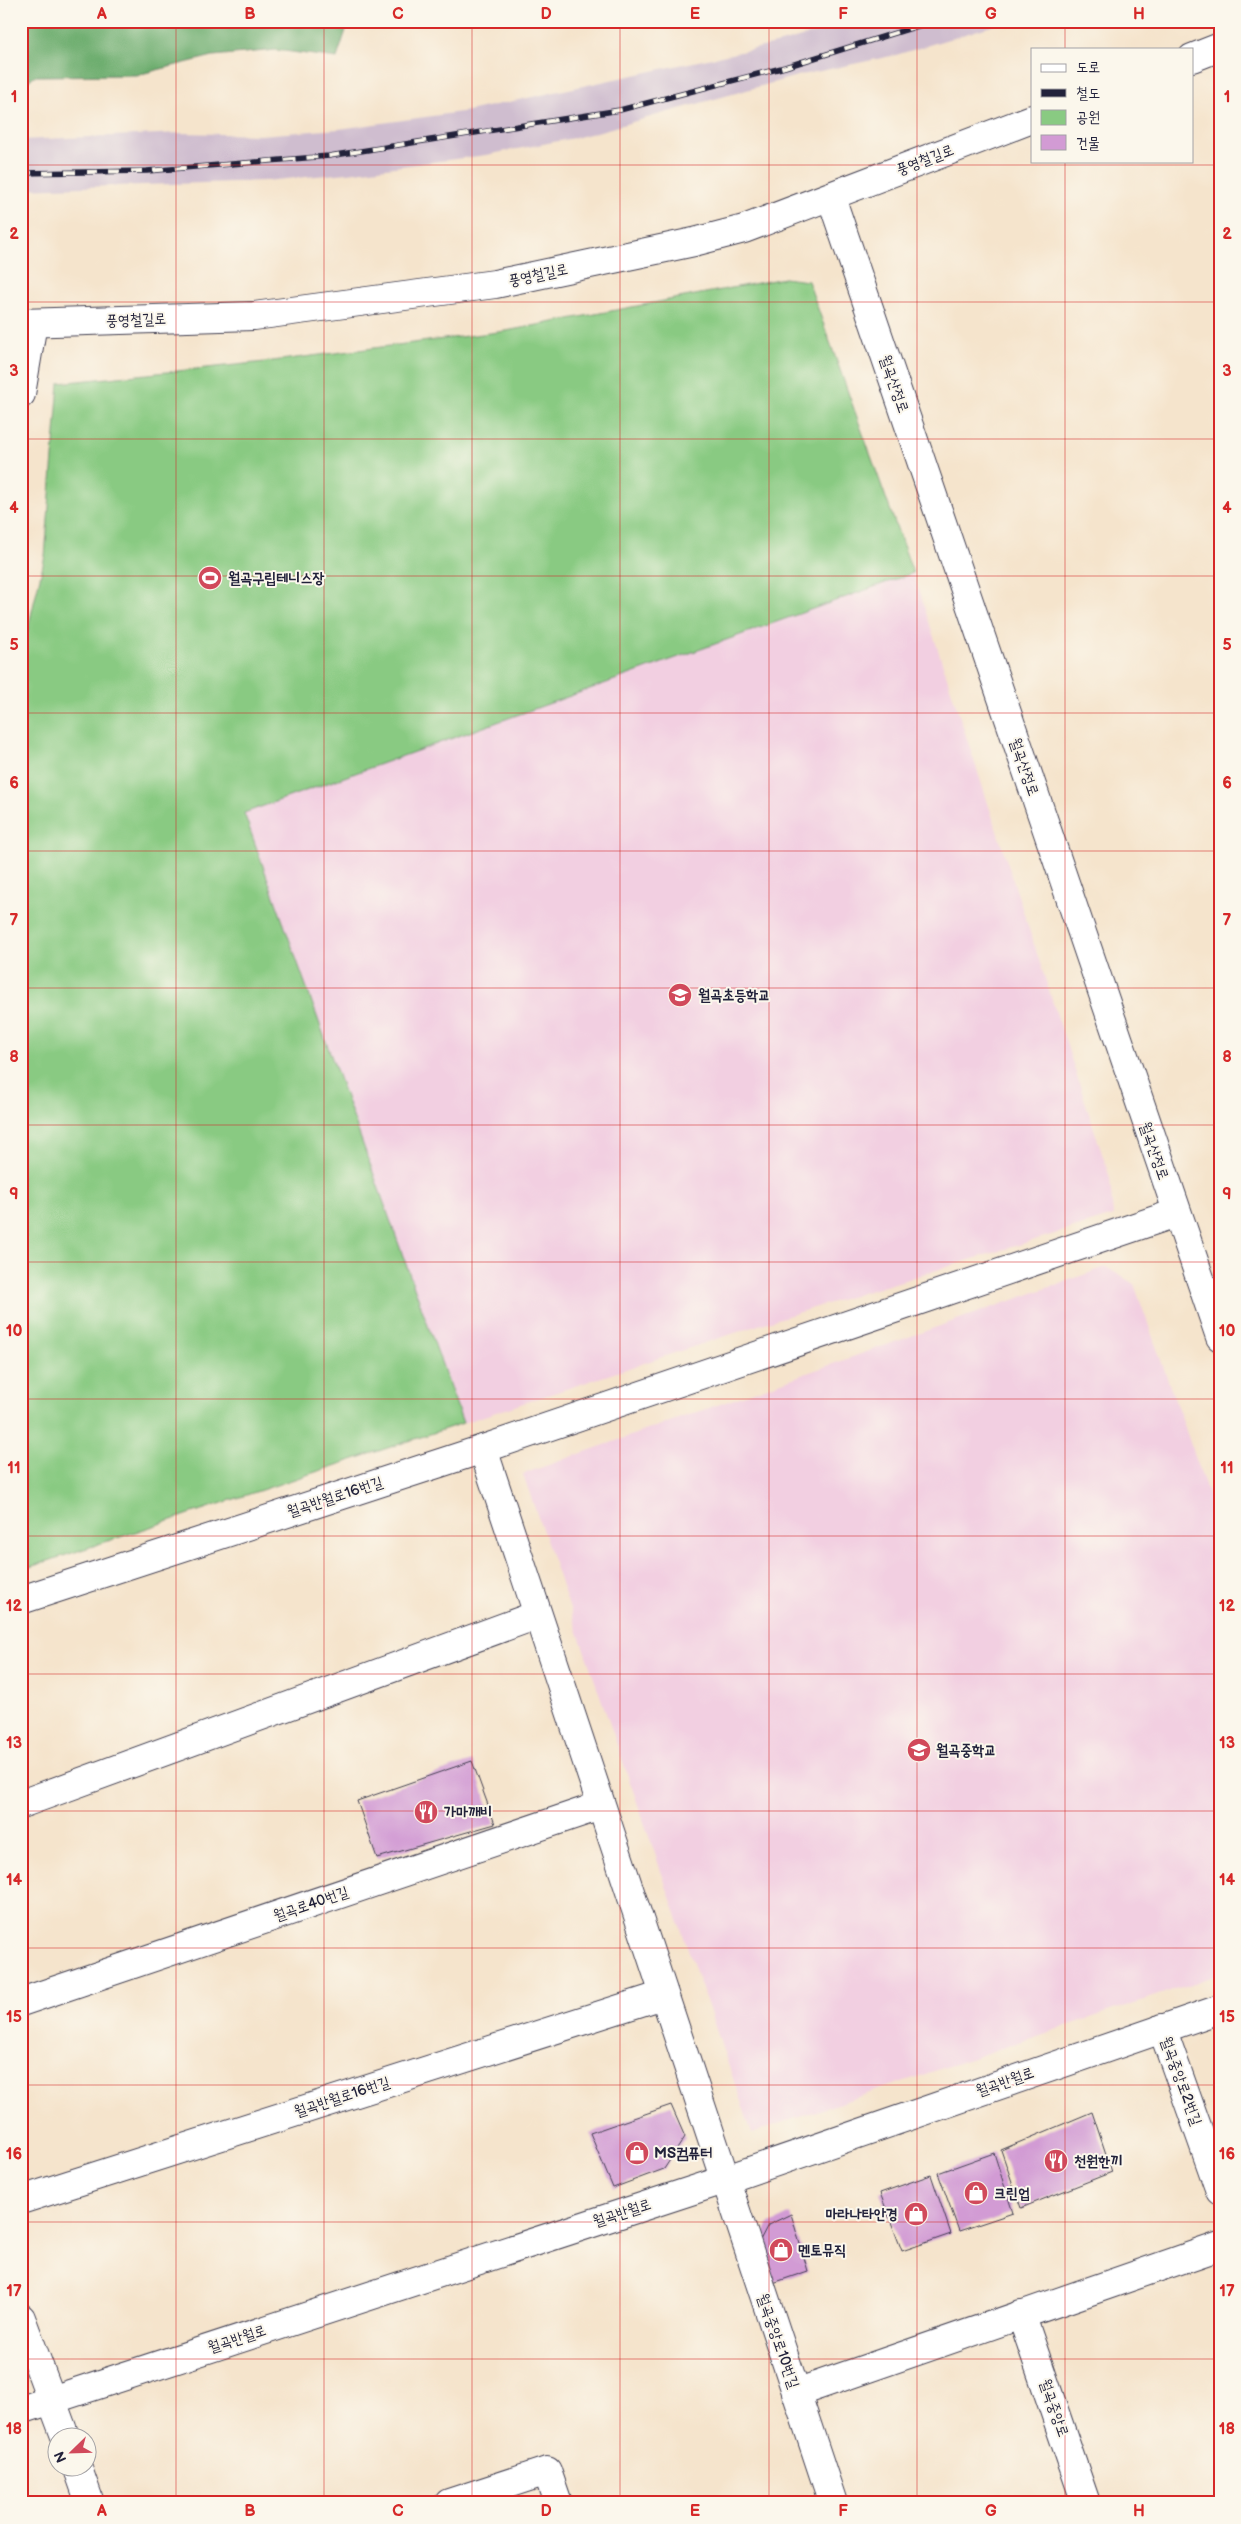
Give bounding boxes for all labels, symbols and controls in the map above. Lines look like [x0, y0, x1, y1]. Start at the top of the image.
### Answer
text: A [96, 5, 107, 24]
text: B [244, 5, 256, 24]
text: C [392, 5, 404, 24]
text: D [540, 5, 552, 24]
text: E [690, 5, 700, 24]
text: F [838, 5, 848, 24]
text: G [985, 5, 997, 24]
text: H [1133, 5, 1145, 24]
legend [1031, 48, 1194, 162]
text: 도로 [1076, 58, 1100, 77]
text: 철도 [1076, 84, 1100, 103]
text: 1 [11, 88, 17, 107]
text: 1 [1224, 88, 1230, 107]
text: 공원 [1076, 108, 1100, 127]
text: 건물 [1076, 134, 1100, 153]
street label: 풍영철길로 [893, 140, 957, 180]
text: 2 [9, 225, 19, 244]
text: 2 [1222, 225, 1232, 244]
street label: 풍영철길로 [507, 259, 569, 291]
street label: 풍영철길로 [106, 309, 166, 331]
street label: 월곡산정로 [875, 352, 913, 416]
text: 3 [9, 362, 19, 381]
text: 3 [1222, 362, 1232, 381]
text: 4 [9, 499, 19, 518]
text: 4 [1222, 499, 1232, 518]
sports icon: 월곡구립테니스장 [197, 565, 223, 591]
place label: 월곡구립테니스장 [228, 569, 325, 588]
text: 5 [9, 636, 19, 655]
text: 5 [1222, 636, 1232, 655]
street label: 월곡산정로 [1005, 735, 1043, 799]
text: 6 [9, 774, 19, 793]
text: 6 [1222, 774, 1232, 793]
text: 7 [10, 911, 19, 930]
text: 7 [1223, 911, 1232, 930]
school or university icon: 월곡초등학교 [667, 982, 693, 1008]
place label: 월곡초등학교 [698, 986, 770, 1005]
text: 8 [9, 1048, 19, 1067]
text: 8 [1222, 1048, 1232, 1067]
street label: 월곡산정로 [1135, 1119, 1173, 1183]
text: 9 [9, 1185, 19, 1204]
text: 9 [1222, 1185, 1232, 1204]
text: 10 [6, 1322, 22, 1341]
text: 10 [1219, 1322, 1235, 1341]
text: 11 [7, 1459, 21, 1478]
text: 11 [1220, 1459, 1234, 1478]
street label: 월곡반월로16번길 [285, 1473, 385, 1521]
text: 12 [6, 1597, 23, 1616]
text: 12 [1219, 1597, 1236, 1616]
text: 13 [6, 1734, 22, 1753]
text: 13 [1219, 1734, 1235, 1753]
school or university icon: 월곡중학교 [906, 1737, 932, 1763]
place label: 월곡중학교 [936, 1741, 996, 1760]
restaurant icon: 가마깨비 [413, 1799, 439, 1825]
place label: 가마깨비 [444, 1803, 492, 1822]
text: 14 [6, 1871, 23, 1890]
text: 14 [1219, 1871, 1236, 1890]
street label: 월곡로40번길 [271, 1882, 351, 1926]
text: 15 [6, 2008, 22, 2027]
text: 15 [1219, 2008, 1235, 2027]
street label: 월곡중앙로2번길 [1156, 2034, 1206, 2128]
street label: 월곡반월로 [973, 2063, 1037, 2101]
street label: 월곡반월로16번길 [292, 2073, 392, 2121]
shop icon: MS컴퓨터 [624, 2140, 650, 2166]
place label: MS컴퓨터 [654, 2144, 712, 2163]
text: 16 [6, 2145, 23, 2164]
text: 16 [1219, 2145, 1236, 2164]
restaurant icon: 천원한끼 [1043, 2148, 1069, 2174]
place label: 천원한끼 [1074, 2152, 1122, 2171]
shop icon: 크린업 [963, 2180, 989, 2206]
place label: 크린업 [994, 2184, 1030, 2203]
street label: 월곡반월로 [590, 2195, 654, 2231]
shop icon: 마라나타안경 [903, 2201, 929, 2227]
place label: 마라나타안경 [826, 2205, 898, 2224]
shop icon: 멘토뮤직 [768, 2237, 794, 2263]
place label: 멘토뮤직 [798, 2241, 846, 2260]
text: 17 [6, 2282, 22, 2301]
text: 17 [1219, 2282, 1235, 2301]
street label: 월곡중앙로10번길 [753, 2291, 803, 2391]
street label: 월곡반월로 [205, 2321, 269, 2357]
street label: 월곡중앙로 [1035, 2376, 1073, 2440]
text: 18 [6, 2420, 22, 2439]
text: 18 [1219, 2420, 1235, 2439]
north arrow [48, 2426, 98, 2476]
text: N [51, 2449, 70, 2465]
text: A [96, 2502, 107, 2521]
text: B [244, 2502, 256, 2521]
text: C [392, 2502, 404, 2521]
text: D [540, 2502, 552, 2521]
text: E [690, 2502, 700, 2521]
text: F [838, 2502, 848, 2521]
text: G [985, 2502, 997, 2521]
text: H [1133, 2502, 1145, 2521]

